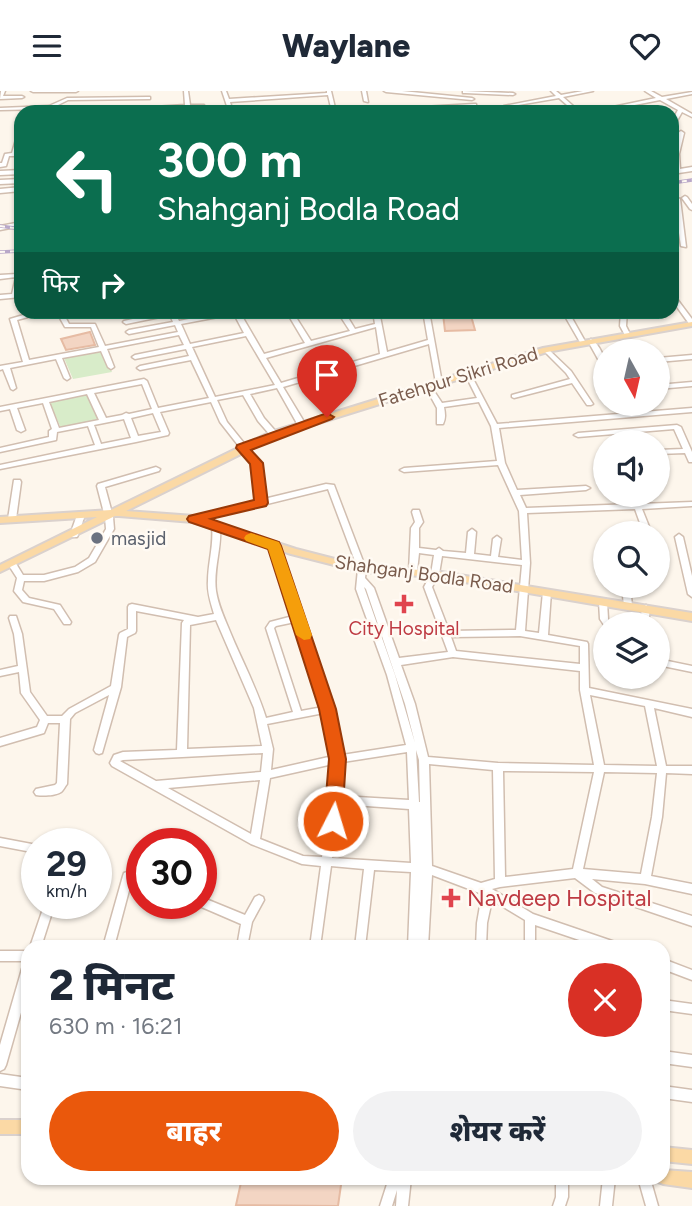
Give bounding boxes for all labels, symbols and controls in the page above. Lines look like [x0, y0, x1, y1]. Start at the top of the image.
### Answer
icon: menu [28, 27, 66, 65]
text: Waylane [282, 27, 410, 65]
icon: heart [626, 27, 664, 65]
text: 300 m [157, 130, 302, 189]
icon: left [42, 133, 133, 224]
text: Shahganj Bodla Road [157, 190, 460, 228]
icon: right [93, 266, 131, 304]
text: फिर [42, 267, 79, 299]
north arrow [593, 339, 670, 417]
map controls [593, 339, 670, 689]
street label: Fatehpur Sikri Road [375, 342, 541, 412]
pin [297, 345, 357, 417]
icon: arrive [308, 356, 346, 394]
button: sound [593, 430, 670, 507]
button: search [593, 521, 670, 598]
place label: masjid [111, 527, 166, 550]
marker: masjid [89, 530, 105, 546]
street label: Shahganj Bodla Road [333, 550, 515, 598]
marker: City Hospital [394, 594, 414, 614]
button: layers [593, 612, 670, 689]
place label: City Hospital [349, 617, 459, 640]
position arrow [296, 784, 370, 858]
speed limit sign: 30 [126, 828, 217, 919]
text: 29 [46, 843, 87, 885]
text: km/h [46, 880, 87, 902]
place label: Navdeep Hospital [467, 884, 652, 912]
marker: Navdeep Hospital [441, 888, 461, 908]
text: 2 मिनट [49, 960, 174, 1011]
button: close [568, 963, 642, 1037]
text: 630 m · 16:21 [49, 1012, 182, 1040]
button: बाहर [49, 1091, 339, 1171]
button: शेयर करें [353, 1091, 642, 1171]

